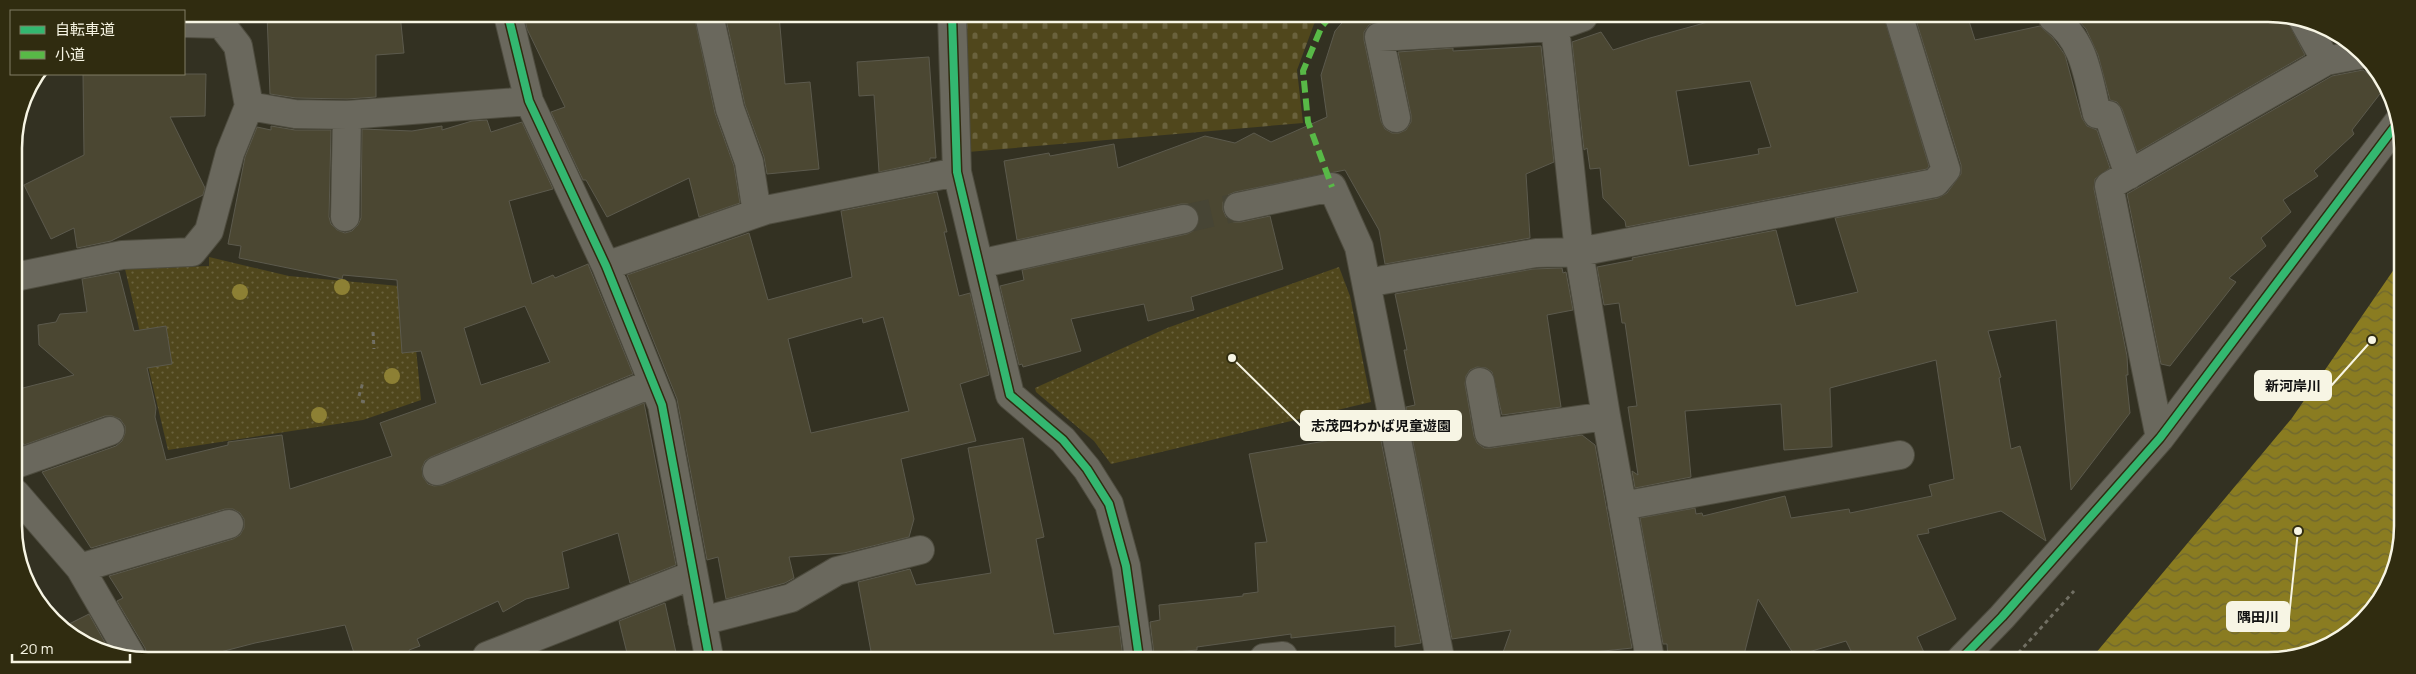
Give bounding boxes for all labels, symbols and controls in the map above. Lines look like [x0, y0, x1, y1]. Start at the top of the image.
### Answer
legend [10, 10, 185, 75]
text: 自転車道 [55, 19, 115, 40]
text: 小道 [55, 44, 85, 65]
callout: 新河岸川 [2255, 371, 2331, 400]
text: 新河岸川 [2265, 376, 2321, 395]
callout: 志茂四わかば児童遊園 [1301, 411, 1461, 440]
text: 志茂四わかば児童遊園 [1311, 416, 1451, 435]
callout: 隅田川 [2227, 602, 2289, 631]
text: 隅田川 [2237, 607, 2279, 626]
scale bar [12, 632, 130, 664]
text: 20 m [20, 638, 53, 659]

